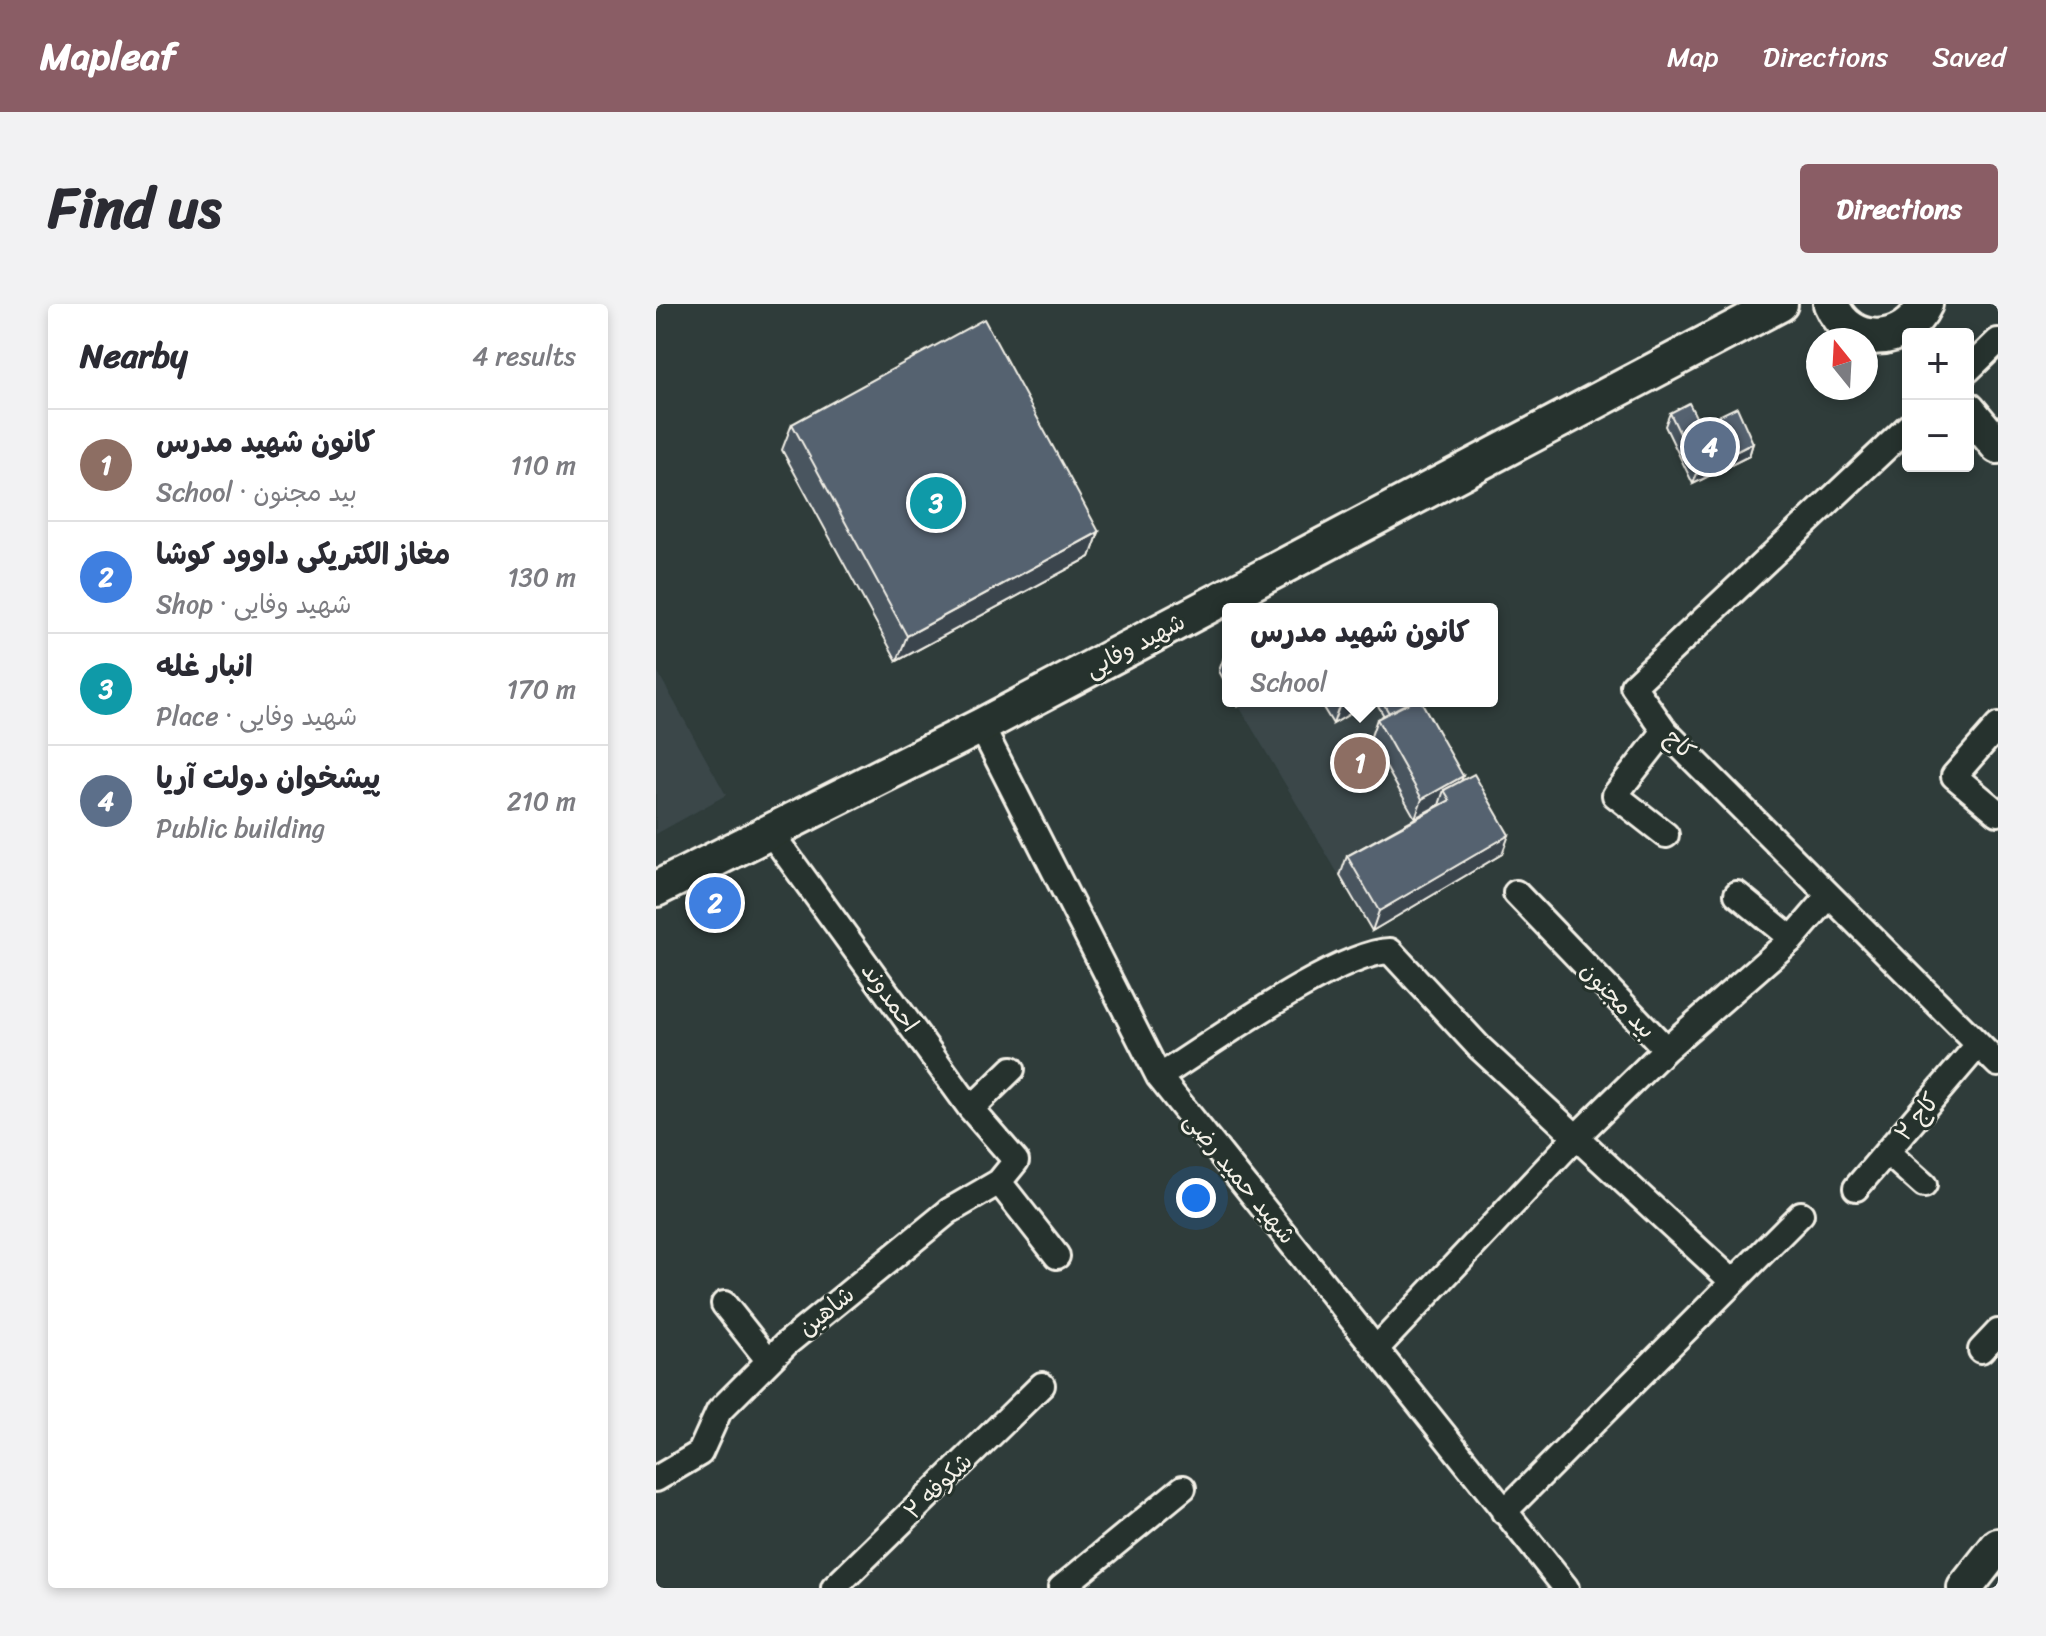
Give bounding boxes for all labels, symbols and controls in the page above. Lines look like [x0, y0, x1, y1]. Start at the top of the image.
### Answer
text: Mapleaf [40, 23, 176, 90]
text: Map [1667, 32, 1719, 81]
text: Directions [1763, 32, 1888, 81]
text: Saved [1932, 32, 2006, 81]
text: Find us [48, 159, 221, 258]
button: Directions [1800, 164, 1998, 253]
text: Nearby [80, 326, 188, 386]
north arrow [1806, 328, 1878, 400]
map controls [1902, 328, 1974, 472]
button: + [1902, 328, 1974, 400]
text: 4 results [472, 333, 576, 379]
button: − [1902, 400, 1974, 472]
text: کانون شهید مدرس [156, 415, 375, 469]
pin: 4 [1684, 417, 1736, 477]
text: 1 [100, 442, 112, 488]
text: 110 m [511, 442, 576, 488]
text: School · بید مجنون [156, 469, 357, 515]
pin: 3 [910, 473, 962, 533]
text: مغاز الکتریکی داوود کوشا [156, 527, 450, 581]
text: 2 [98, 554, 114, 600]
text: 130 m [507, 554, 576, 600]
text: Shop · شهید وفایی [156, 581, 352, 627]
street label: شهید وفایی [1077, 601, 1193, 689]
popup [1222, 603, 1498, 707]
text: کانون شهید مدرس [1250, 605, 1470, 659]
text: انبار غله [156, 639, 253, 693]
text: School [1250, 659, 1327, 705]
text: 3 [99, 666, 113, 712]
text: 170 m [507, 666, 576, 712]
text: Place · شهید وفایی [156, 693, 357, 739]
street label: کاج [1654, 718, 1706, 770]
pin: 1 [1334, 733, 1386, 793]
text: پیشخوان دولت آریا [156, 751, 380, 805]
text: 4 [98, 778, 114, 824]
text: 210 m [507, 778, 576, 824]
text: Public building [156, 805, 325, 851]
pin: 2 [689, 873, 741, 933]
street label: بید مجنون [1570, 951, 1666, 1049]
street label: احمدوند [850, 953, 930, 1041]
street label: کاج ۲ [1884, 1083, 1950, 1151]
street label: شهید حمید رضی [1173, 1102, 1307, 1254]
your location [1176, 1178, 1216, 1218]
street label: شاهین [788, 1275, 864, 1347]
street label: شکوفه ۲ [893, 1442, 983, 1530]

